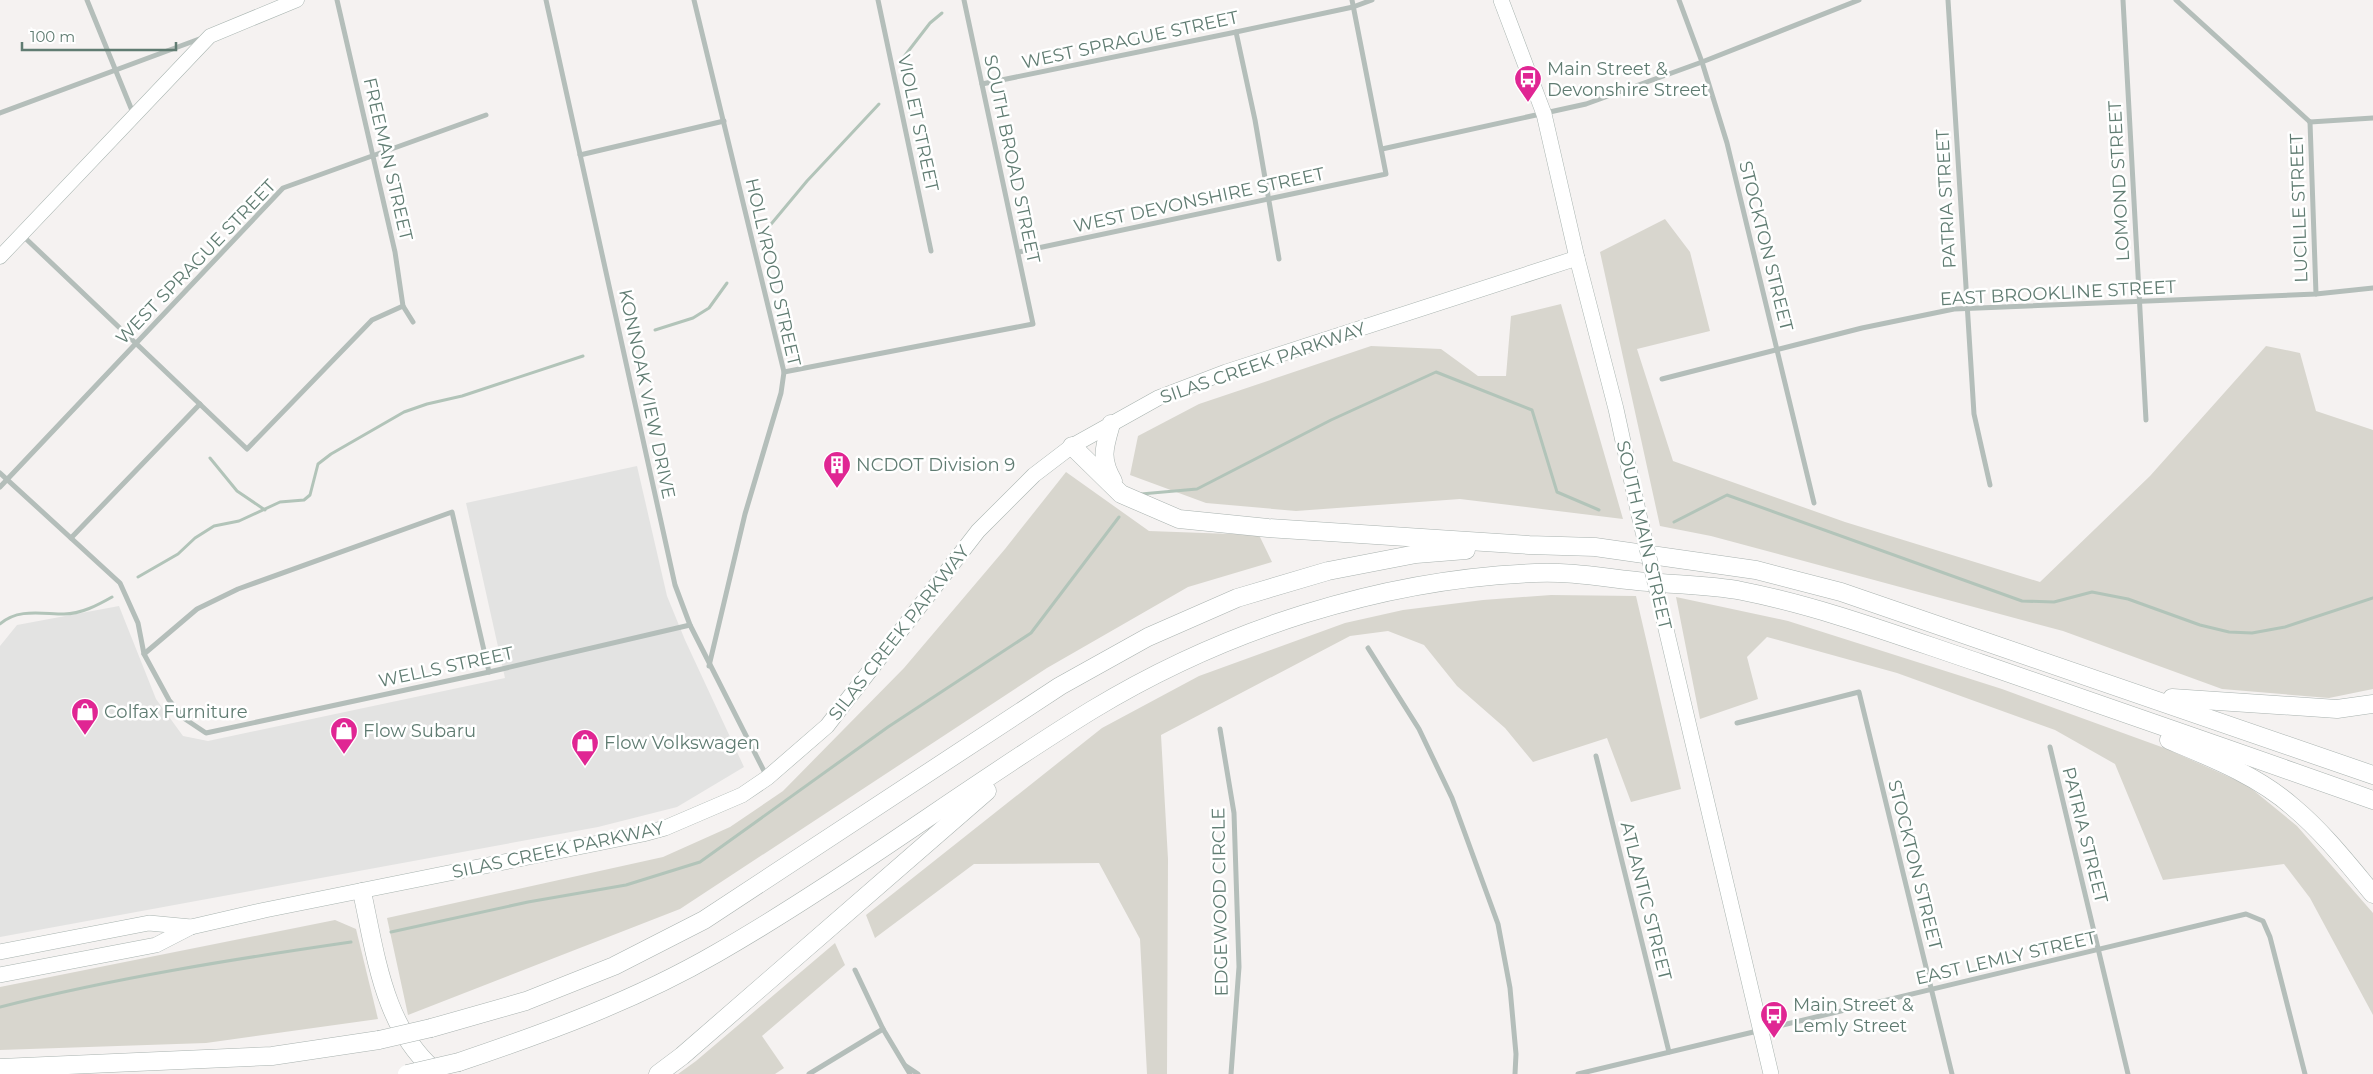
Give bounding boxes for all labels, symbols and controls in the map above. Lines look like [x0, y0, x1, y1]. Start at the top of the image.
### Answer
street label: WEST SPRAGUE STREET [1020, 6, 1241, 74]
scale bar [22, 20, 176, 52]
text: 100 m [30, 27, 75, 46]
street label: VIOLET STREET [893, 53, 943, 194]
street label: SOUTH BROAD STREET [979, 53, 1045, 266]
place label: Main Street & Devonshire Street [1547, 58, 1708, 101]
bus stop icon: Main Street & Devonshire Street [1513, 64, 1543, 103]
street label: FREEMAN STREET [359, 75, 418, 243]
street label: LOMOND STREET [2104, 100, 2134, 262]
street label: PATRIA STREET [1931, 128, 1961, 269]
street label: LUCILLE STREET [2285, 132, 2313, 283]
street label: STOCKTON STREET [1734, 159, 1798, 334]
street label: WEST DEVONSHIRE STREET [1072, 162, 1327, 237]
street label: WEST SPRAGUE STREET [111, 174, 281, 349]
street label: HOLLYROOD STREET [741, 176, 805, 369]
street label: EAST BROOKLINE STREET [1939, 276, 2177, 310]
street label: KONNOAK VIEW DRIVE [614, 287, 680, 501]
street label: SILAS CREEK PARKWAY [1157, 317, 1369, 409]
street label: SOUTH MAIN STREET [1612, 438, 1677, 632]
building icon: NCDOT Division 9 [822, 450, 852, 489]
place label: NCDOT Division 9 [856, 454, 1015, 476]
street label: SILAS CREEK PARKWAY [824, 541, 975, 725]
street label: WELLS STREET [377, 642, 516, 692]
shop icon: Colfax Furniture [70, 697, 100, 736]
place label: Colfax Furniture [104, 701, 248, 723]
shop icon: Flow Subaru [329, 716, 359, 755]
place label: Flow Subaru [363, 720, 476, 742]
shop icon: Flow Volkswagen [570, 728, 600, 767]
place label: Flow Volkswagen [604, 732, 760, 754]
street label: PATRIA STREET [2057, 765, 2113, 906]
street label: STOCKTON STREET [1883, 778, 1947, 953]
street label: EDGEWOOD CIRCLE [1207, 807, 1233, 997]
street label: SILAS CREEK PARKWAY [450, 817, 667, 883]
street label: ATLANTIC STREET [1616, 819, 1677, 983]
street label: EAST LEMLY STREET [1913, 926, 2099, 990]
place label: Main Street & Lemly Street [1793, 994, 1914, 1037]
bus stop icon: Main Street & Lemly Street [1759, 1000, 1789, 1039]

